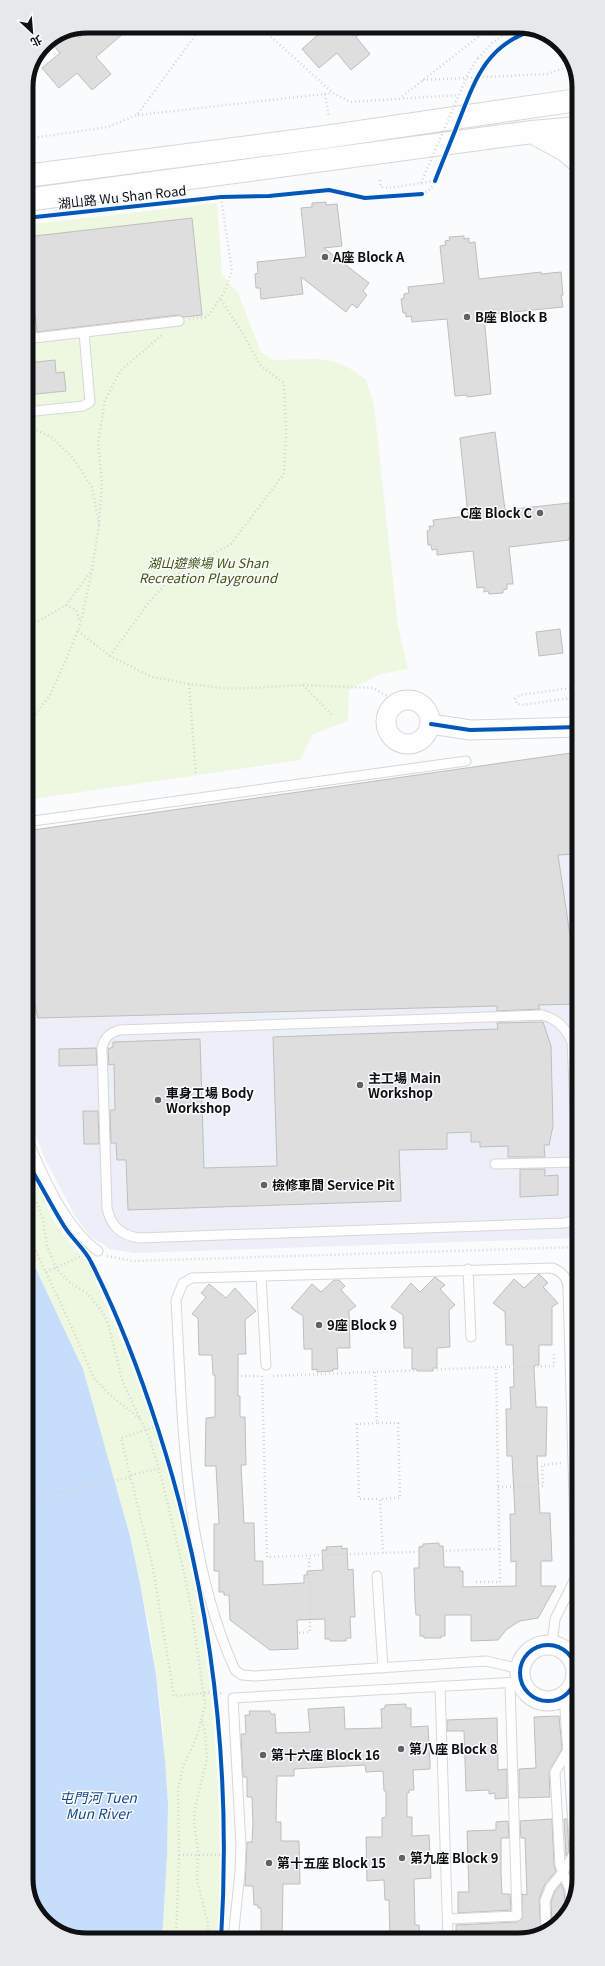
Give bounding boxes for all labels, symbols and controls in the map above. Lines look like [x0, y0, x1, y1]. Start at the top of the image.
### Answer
north arrow [12, 12, 52, 52]
text: 北 [28, 32, 45, 51]
street label: 湖山路 Wu Shan Road [57, 180, 187, 213]
place label: A座 Block A [332, 247, 405, 266]
marker: A座 Block A [320, 252, 330, 262]
place label: B座 Block B [475, 307, 548, 326]
marker: B座 Block B [462, 312, 472, 322]
place label: C座 Block C [460, 503, 532, 522]
marker: C座 Block C [535, 508, 545, 518]
park label: 湖山遊樂場 Wu Shan Recreation Playground [139, 553, 279, 587]
place label: 主工場 Main Workshop [368, 1068, 441, 1102]
marker: 主工場 Main Workshop [355, 1080, 365, 1090]
place label: 車身工場 Body Workshop [166, 1083, 254, 1117]
marker: 車身工場 Body Workshop [153, 1095, 163, 1105]
place label: 檢修車間 Service Pit [272, 1175, 395, 1194]
marker: 檢修車間 Service Pit [259, 1180, 269, 1190]
place label: 9座 Block 9 [327, 1315, 397, 1334]
marker: 9座 Block 9 [314, 1320, 324, 1330]
place label: 第八座 Block 8 [409, 1739, 498, 1758]
marker: 第八座 Block 8 [396, 1744, 406, 1754]
place label: 第十六座 Block 16 [271, 1745, 380, 1764]
marker: 第十六座 Block 16 [258, 1750, 268, 1760]
water label: 屯門河 Tuen Mun River [59, 1787, 137, 1823]
place label: 第九座 Block 9 [410, 1848, 498, 1867]
place label: 第十五座 Block 15 [277, 1853, 386, 1872]
marker: 第九座 Block 9 [397, 1853, 407, 1863]
marker: 第十五座 Block 15 [264, 1858, 274, 1868]

